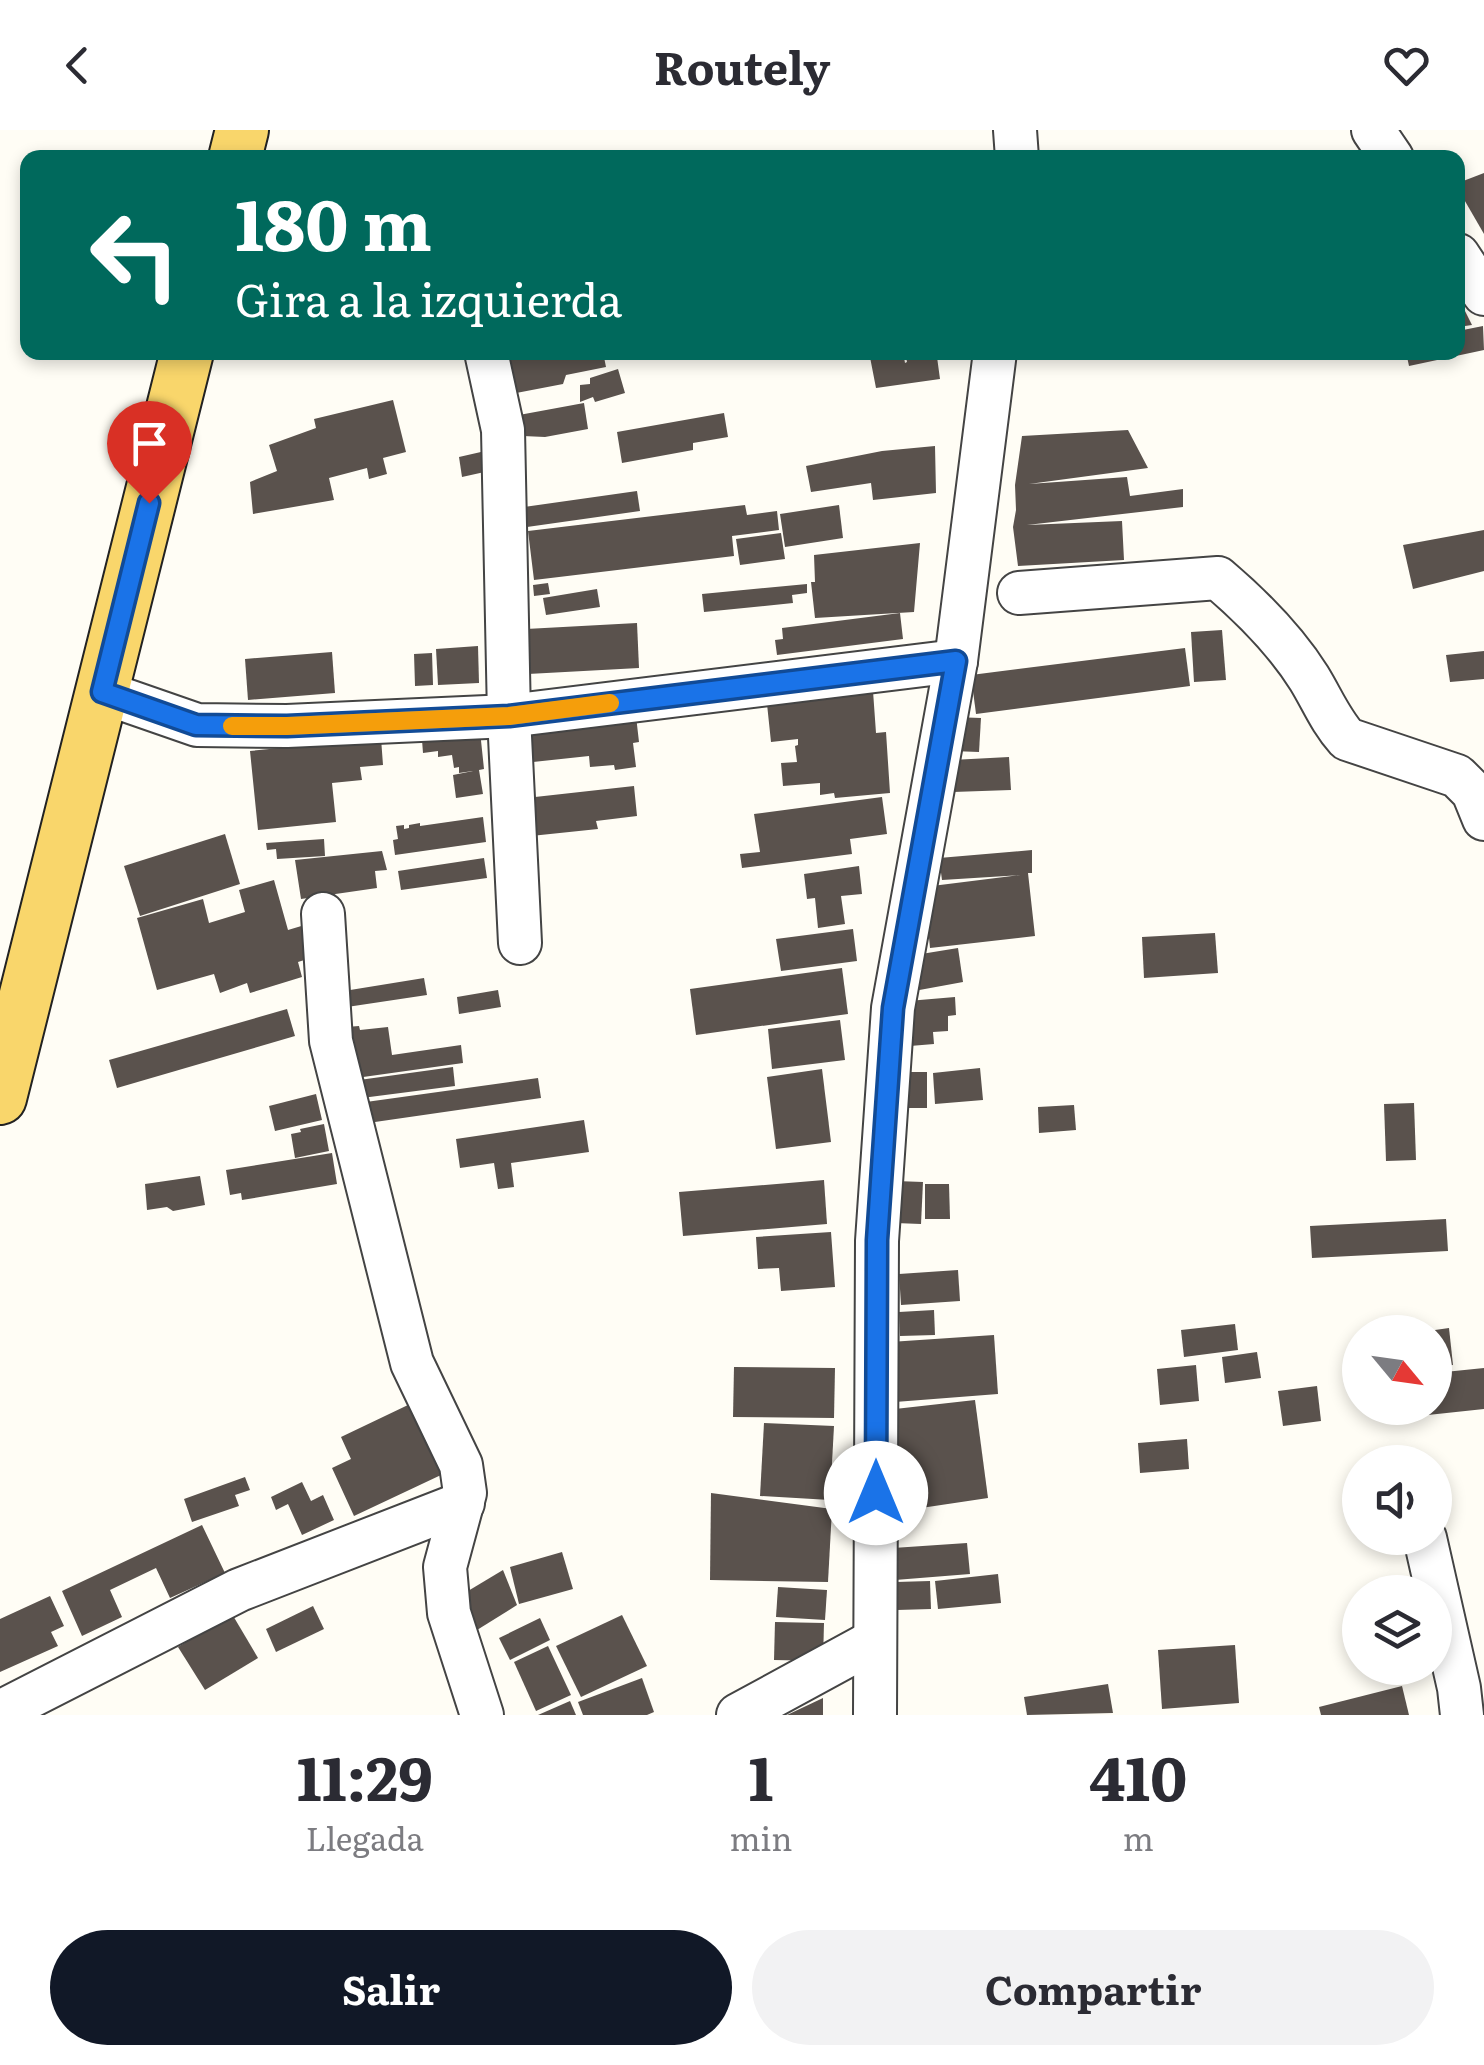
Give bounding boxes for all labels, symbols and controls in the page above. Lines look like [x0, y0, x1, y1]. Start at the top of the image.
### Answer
text: Routely [654, 32, 830, 99]
icon: back [50, 38, 105, 93]
icon: heart [1379, 38, 1434, 93]
text: 180 m [235, 169, 432, 273]
icon: left [70, 190, 200, 320]
text: Gira a la izquierda [235, 264, 622, 331]
pin [107, 401, 192, 504]
icon: arrive [122, 416, 177, 471]
north arrow [1342, 1315, 1452, 1425]
map controls [1342, 1315, 1452, 1685]
position arrow [824, 1441, 928, 1545]
button: sound [1342, 1445, 1452, 1555]
button: layers [1342, 1575, 1452, 1685]
text: 11:29 [297, 1730, 433, 1819]
text: 1 [749, 1730, 773, 1819]
text: 410 [1089, 1730, 1187, 1819]
text: Llegada [306, 1813, 424, 1861]
text: min [730, 1813, 792, 1861]
text: m [1123, 1813, 1154, 1861]
button: Salir [50, 1930, 732, 2045]
button: Compartir [752, 1930, 1434, 2045]

